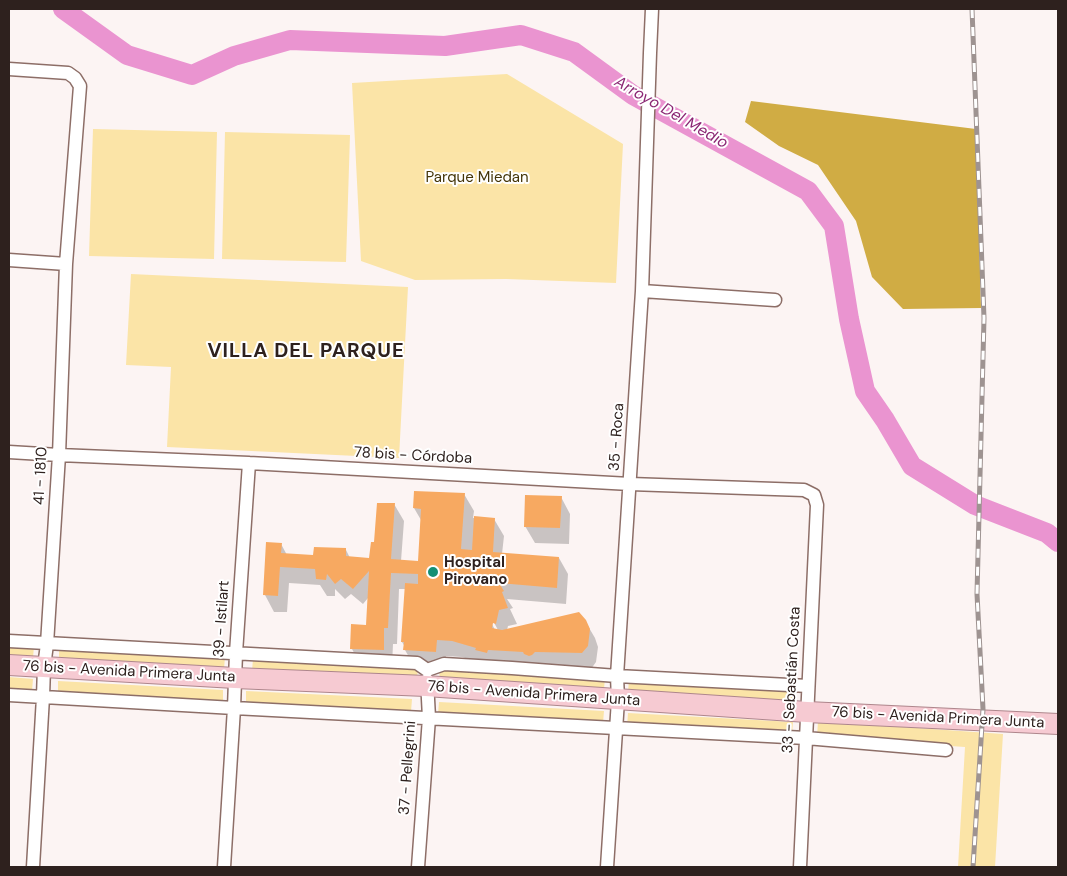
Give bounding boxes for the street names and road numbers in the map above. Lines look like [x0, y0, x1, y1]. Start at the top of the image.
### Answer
street label: 35 - Roca [606, 402, 628, 472]
street label: 78 bis - Córdoba [353, 444, 473, 468]
street label: 41 - 1810 [30, 446, 52, 506]
street label: 39 - Istilart [210, 580, 234, 658]
street label: 33 - Sebastián Costa [779, 606, 805, 754]
street label: 76 bis - Avenida Primera Junta [22, 657, 236, 687]
street label: 76 bis - Avenida Primera Junta [427, 678, 641, 710]
street label: 76 bis - Avenida Primera Junta [831, 703, 1045, 733]
street label: 37 - Pellegrini [396, 720, 420, 816]

